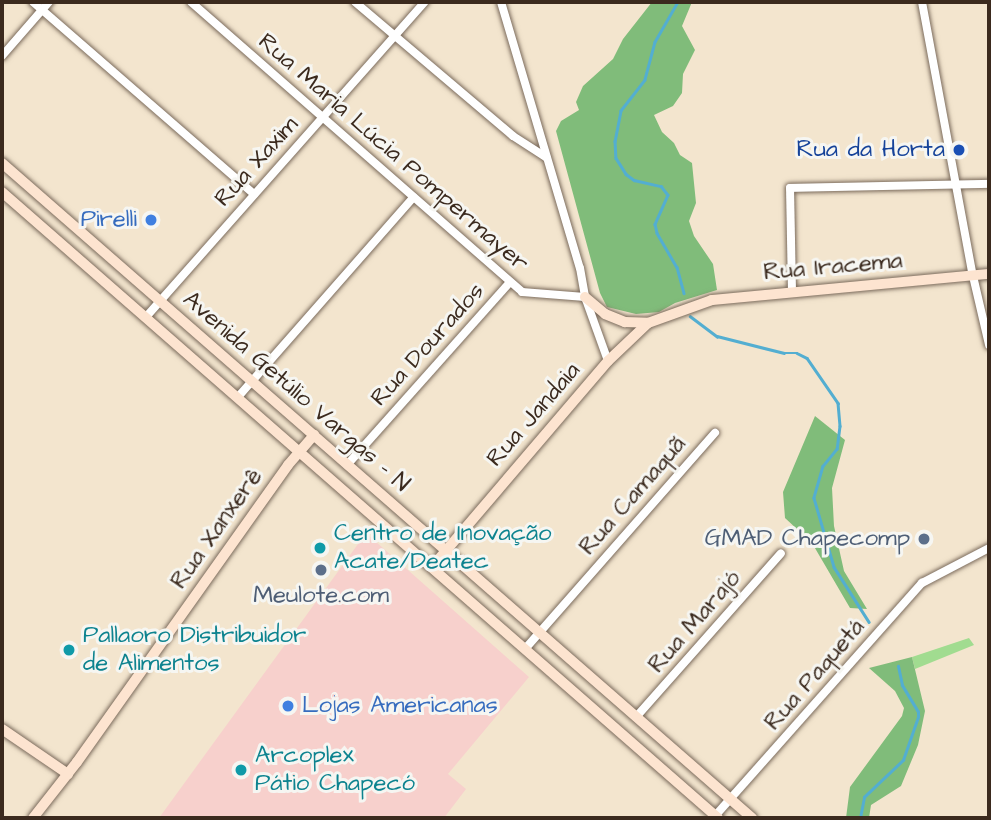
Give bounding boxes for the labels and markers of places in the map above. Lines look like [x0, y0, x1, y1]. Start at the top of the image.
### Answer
place label: Rua da Horta [797, 136, 945, 164]
marker: Rua da Horta [951, 142, 967, 158]
place label: Pirelli [81, 206, 137, 234]
marker: Pirelli [143, 212, 159, 228]
place label: Centro de Inovação Acate/Deatec [334, 520, 552, 576]
place label: GMAD Chapecomp [705, 525, 910, 553]
marker: GMAD Chapecomp [916, 531, 932, 547]
marker: Centro de Inovação Acate/Deatec [312, 540, 328, 556]
marker: Meulote.com [313, 562, 329, 578]
place label: Meulote.com [253, 582, 389, 610]
place label: Pallaoro Distribuidor de Alimentos [83, 622, 306, 678]
marker: Pallaoro Distribuidor de Alimentos [61, 642, 77, 658]
place label: Lojas Americanas [302, 692, 498, 720]
marker: Lojas Americanas [280, 698, 296, 714]
place label: Arcoplex Pátio Chapecó [255, 742, 415, 798]
marker: Arcoplex Pátio Chapecó [233, 762, 249, 778]

